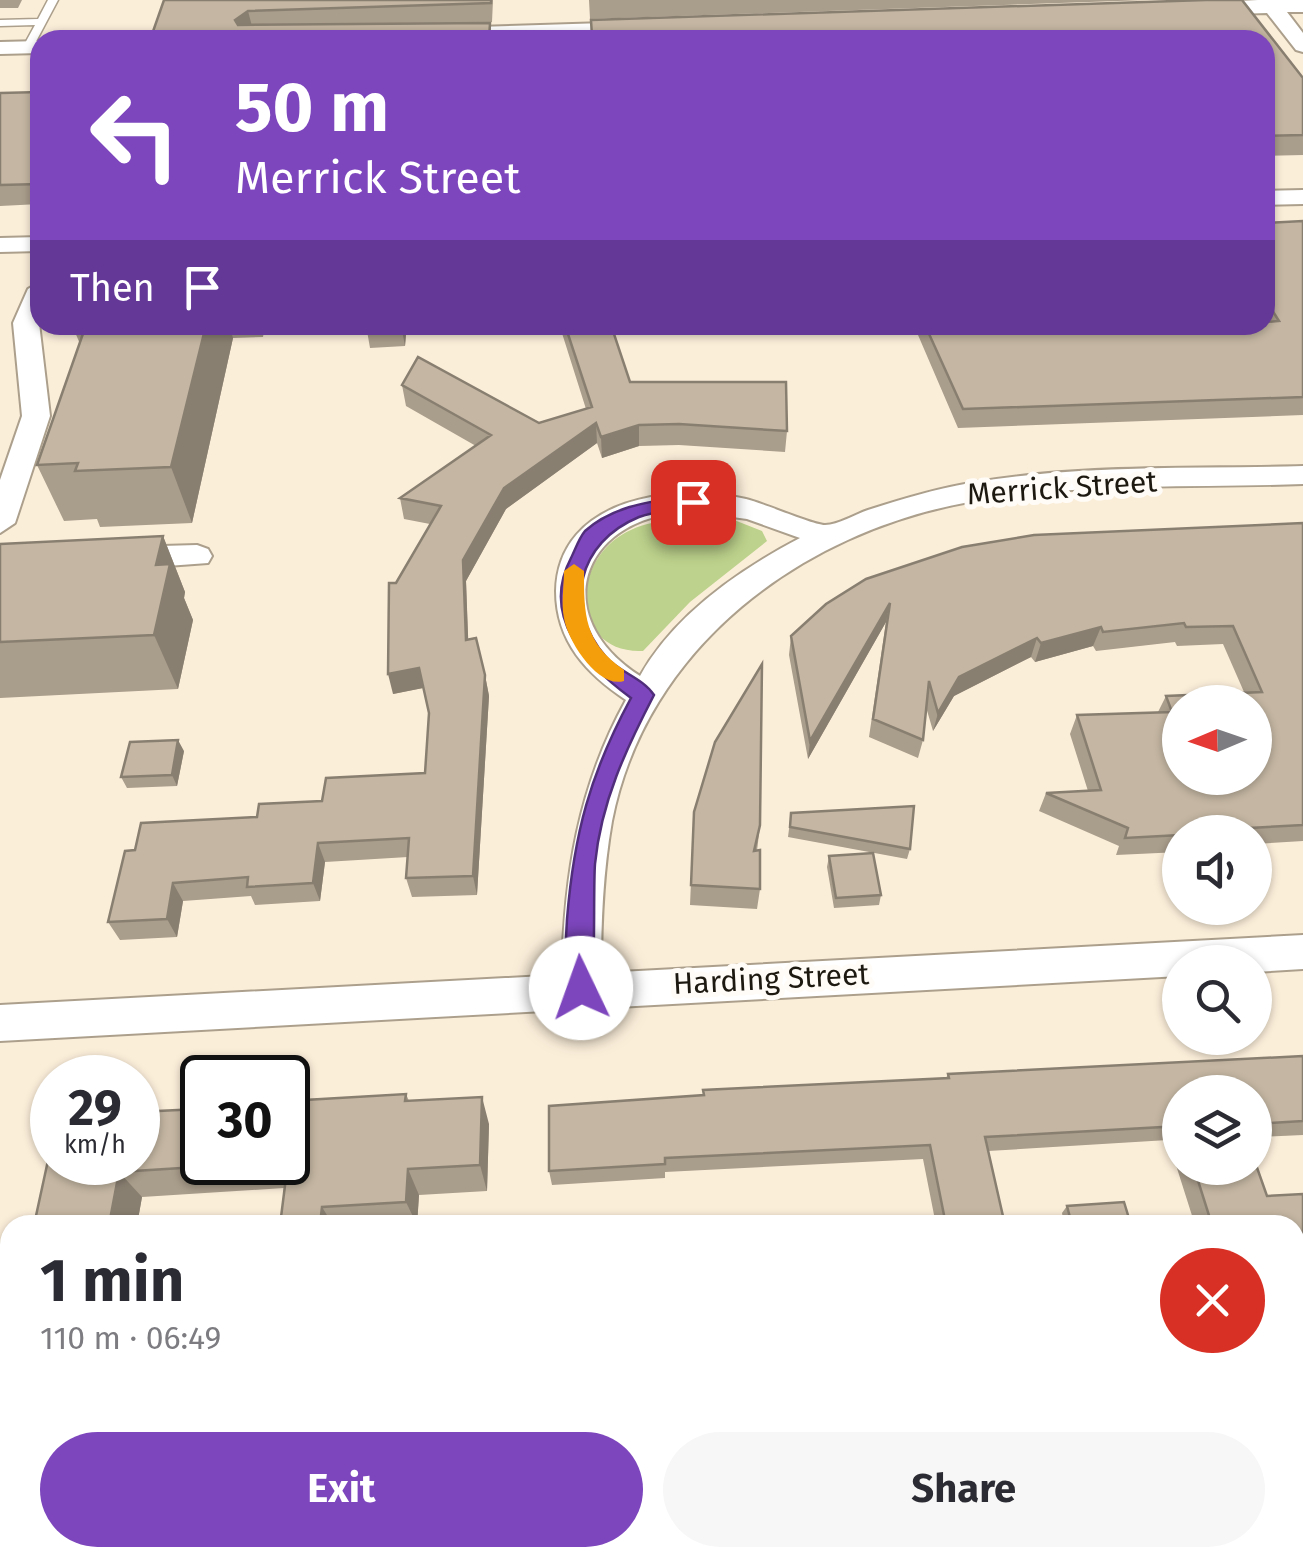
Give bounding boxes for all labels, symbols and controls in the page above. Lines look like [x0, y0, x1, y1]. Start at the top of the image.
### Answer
text: 50 m [235, 66, 389, 150]
icon: left [70, 70, 200, 200]
text: Merrick Street [235, 151, 521, 205]
icon: arrive [175, 260, 230, 315]
text: Then [70, 265, 155, 311]
pin [651, 460, 736, 545]
street label: Merrick Street [966, 463, 1158, 513]
icon: arrive [666, 475, 721, 530]
north arrow [1162, 685, 1272, 795]
map controls [1162, 685, 1272, 1185]
button: sound [1162, 815, 1272, 925]
position arrow [529, 936, 633, 1040]
button: search [1162, 945, 1272, 1055]
street label: Harding Street [672, 956, 870, 1002]
speed limit sign: 30 [180, 1055, 310, 1185]
button: layers [1162, 1075, 1272, 1185]
text: 29 [68, 1078, 122, 1138]
text: km/h [64, 1130, 126, 1160]
text: 1 min [40, 1245, 184, 1317]
button: close [1160, 1248, 1265, 1353]
text: 110 m · 06:49 [40, 1319, 221, 1357]
button: Exit [40, 1432, 643, 1547]
button: Share [663, 1432, 1265, 1547]

